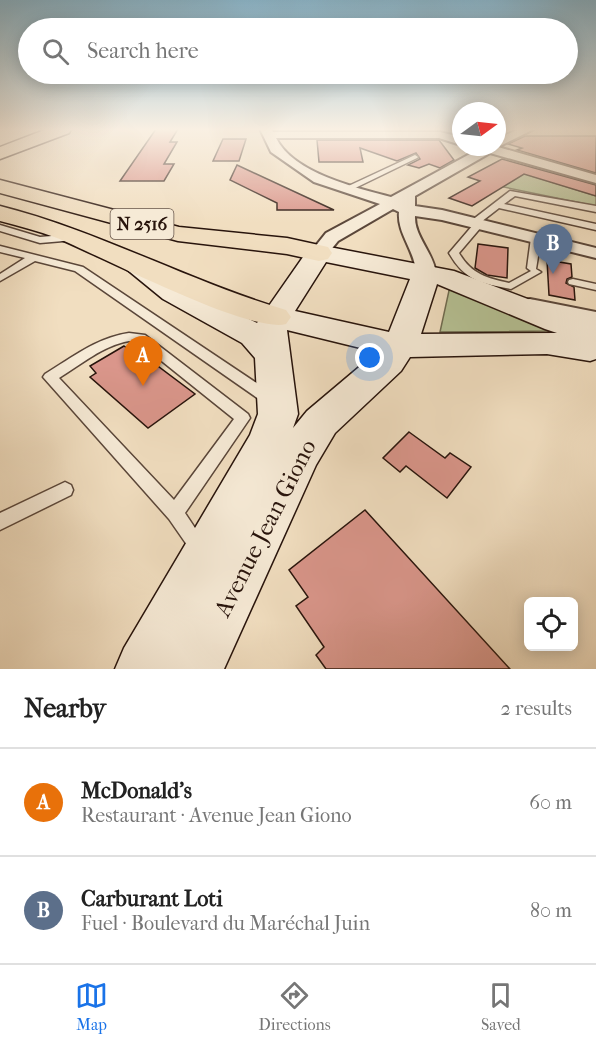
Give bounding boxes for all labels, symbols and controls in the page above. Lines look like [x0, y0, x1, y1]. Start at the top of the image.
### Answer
search box [18, 18, 578, 84]
icon: search [39, 35, 72, 68]
text: Search here [87, 38, 199, 64]
north arrow [452, 102, 506, 156]
road number: N 2516 [110, 209, 174, 239]
pin: B [534, 224, 572, 274]
pin: A [124, 336, 162, 386]
your location [355, 343, 384, 372]
street label: Avenue Jean Giono [208, 435, 322, 622]
map controls [524, 597, 578, 651]
button: locate [524, 597, 578, 651]
text: Nearby [24, 693, 106, 724]
text: 2 results [501, 697, 572, 720]
text: McDonald's [81, 778, 192, 804]
text: A [37, 791, 50, 814]
text: 60 m [529, 791, 572, 814]
text: Restaurant · Avenue Jean Giono [81, 804, 352, 827]
text: Carburant Loti [81, 886, 223, 912]
text: B [37, 899, 50, 922]
text: 80 m [530, 899, 572, 922]
text: Fuel · Boulevard du Maréchal Juin [81, 912, 370, 935]
tab: Map [75, 979, 108, 1034]
tab: Directions [259, 979, 331, 1034]
tab: Saved [481, 979, 521, 1034]

